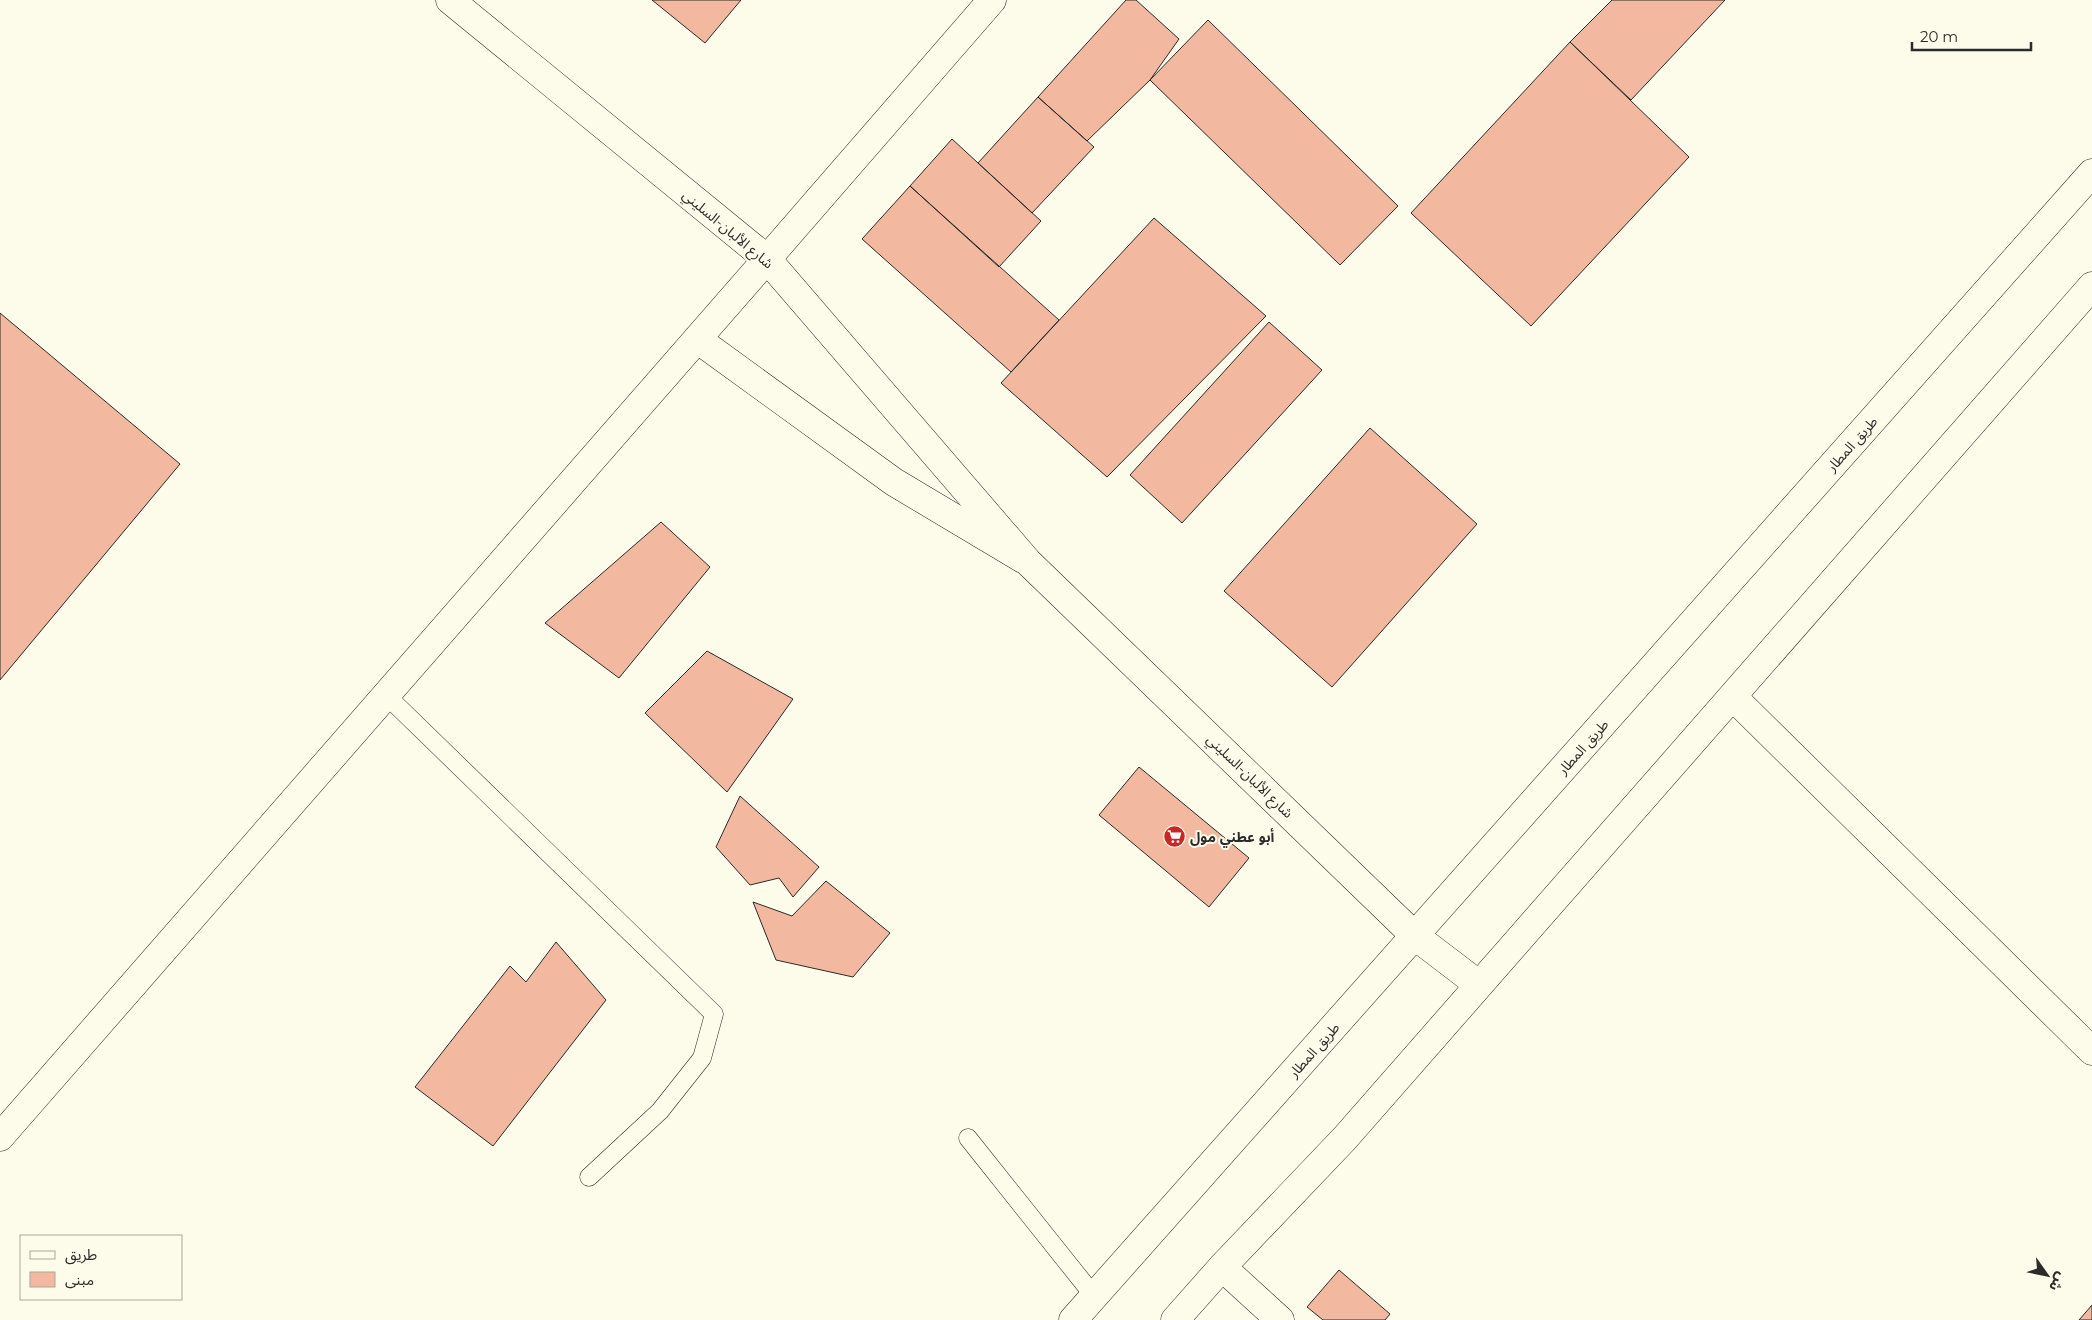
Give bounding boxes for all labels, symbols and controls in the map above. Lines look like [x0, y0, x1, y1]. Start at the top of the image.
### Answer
scale bar [1912, 20, 2031, 52]
text: 20 m [1920, 27, 1958, 46]
street label: شارع الألبان-السليني [677, 186, 777, 274]
street label: طريق المطار [1822, 413, 1882, 477]
street label: طريق المطار [1553, 716, 1613, 780]
street label: شارع الألبان-السليني [1201, 730, 1297, 823]
supermarket icon: أبو عطني مول [1162, 825, 1186, 849]
place label: أبو عطني مول [1190, 828, 1275, 848]
street label: طريق المطار [1284, 1019, 1344, 1083]
legend [20, 1235, 182, 1300]
text: طريق [65, 1245, 97, 1265]
north arrow [2022, 1250, 2072, 1300]
text: ش [2045, 1269, 2071, 1295]
text: مبنى [65, 1270, 94, 1289]

